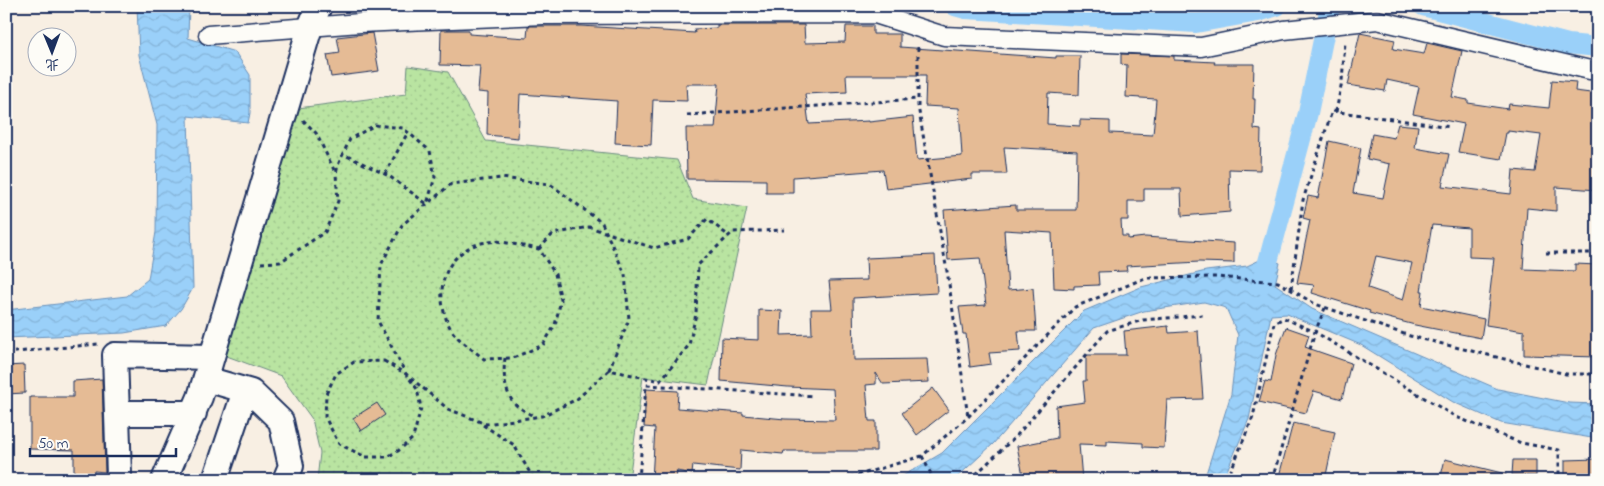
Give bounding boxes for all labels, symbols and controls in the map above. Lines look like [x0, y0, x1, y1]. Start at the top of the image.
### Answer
north arrow [28, 28, 78, 78]
text: 北 [45, 53, 59, 74]
scale bar [30, 426, 176, 458]
text: 50 m [38, 433, 69, 455]

